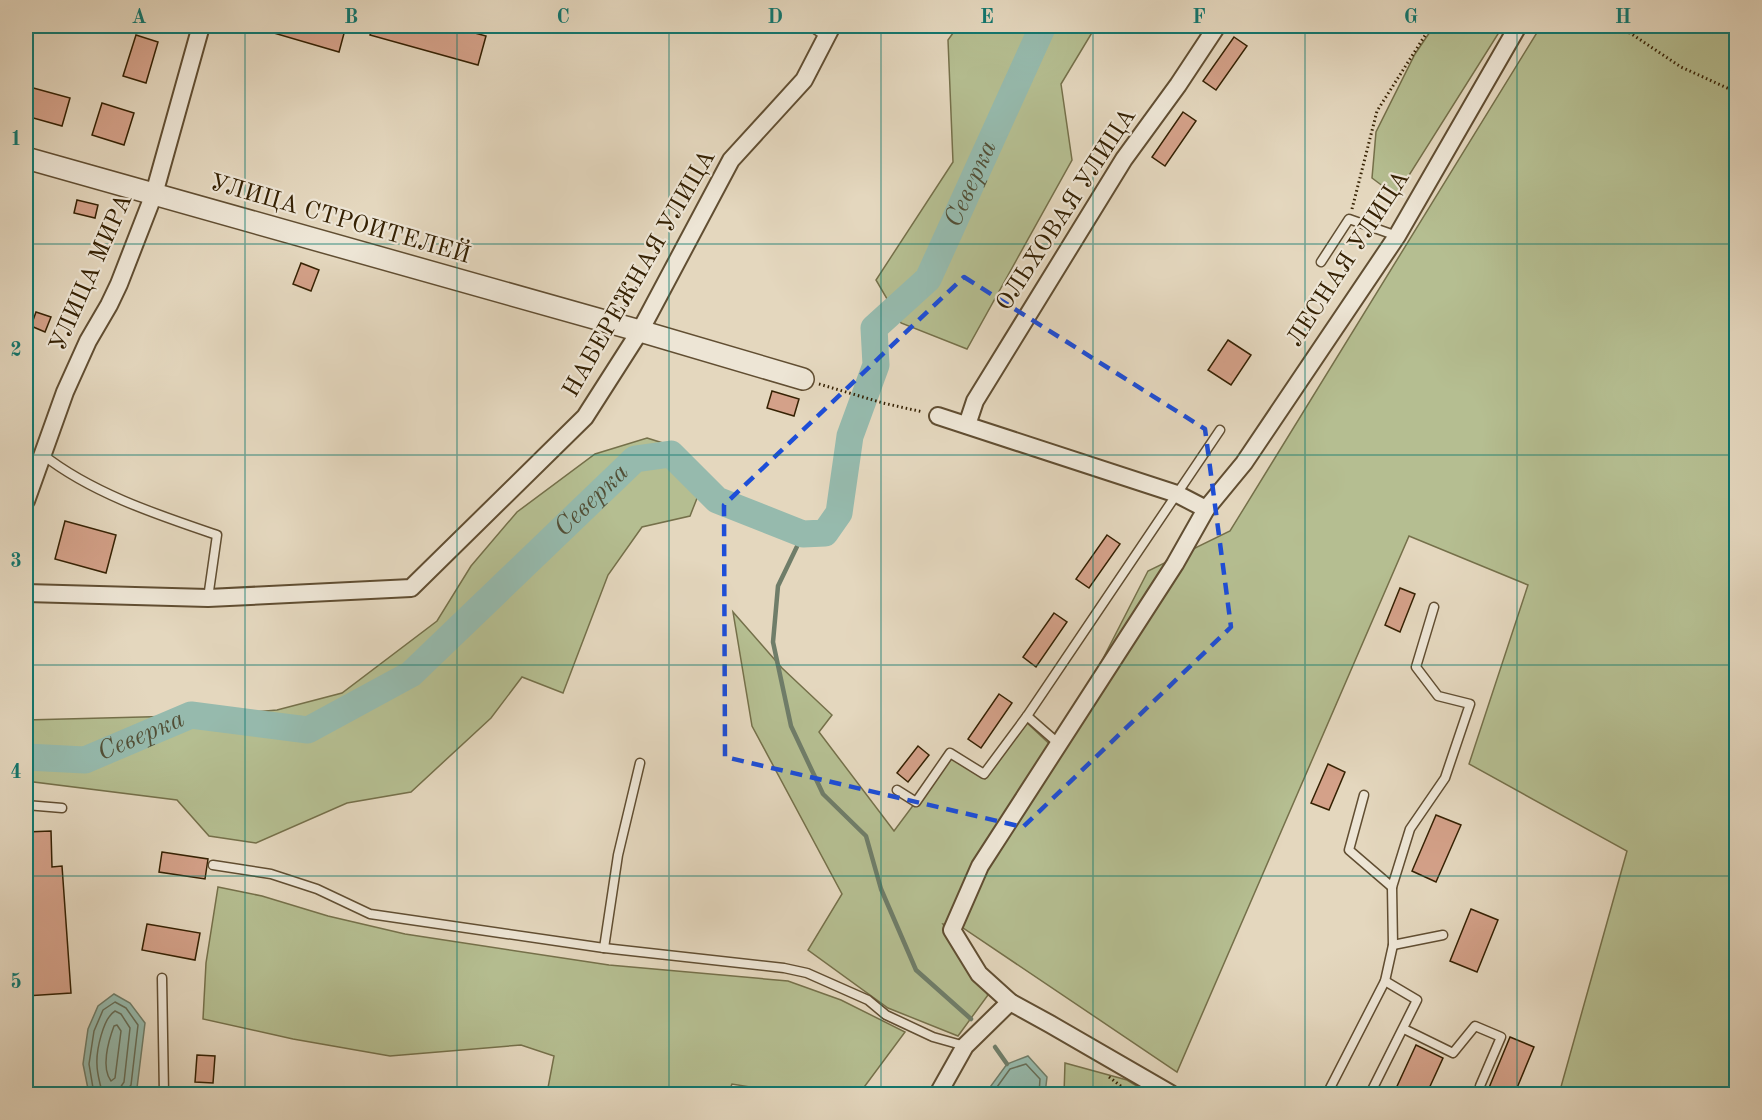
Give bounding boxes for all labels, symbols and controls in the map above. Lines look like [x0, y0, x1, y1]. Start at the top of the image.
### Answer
text: A [131, 8, 147, 28]
text: B [344, 8, 358, 28]
text: C [556, 8, 570, 28]
text: D [767, 8, 783, 28]
text: E [980, 8, 994, 28]
text: F [1192, 8, 1206, 28]
text: G [1404, 8, 1418, 28]
text: H [1615, 8, 1631, 28]
street label: ОЛЬХОВАЯ УЛИЦА [993, 105, 1141, 315]
text: 1 [10, 130, 22, 150]
water label: Северка [940, 137, 1002, 231]
street label: НАБЕРЕЖНАЯ УЛИЦА [559, 146, 721, 402]
street label: УЛИЦА СТРОИТЕЛЕЙ [207, 166, 474, 269]
street label: ЛЕСНАЯ УЛИЦА [1283, 167, 1415, 351]
street label: УЛИЦА МИРА [47, 191, 137, 355]
text: 2 [10, 341, 22, 361]
water label: Северка [550, 459, 634, 542]
text: 3 [10, 552, 22, 572]
water label: Северка [94, 706, 189, 766]
text: 4 [10, 763, 22, 783]
text: 5 [10, 972, 22, 993]

